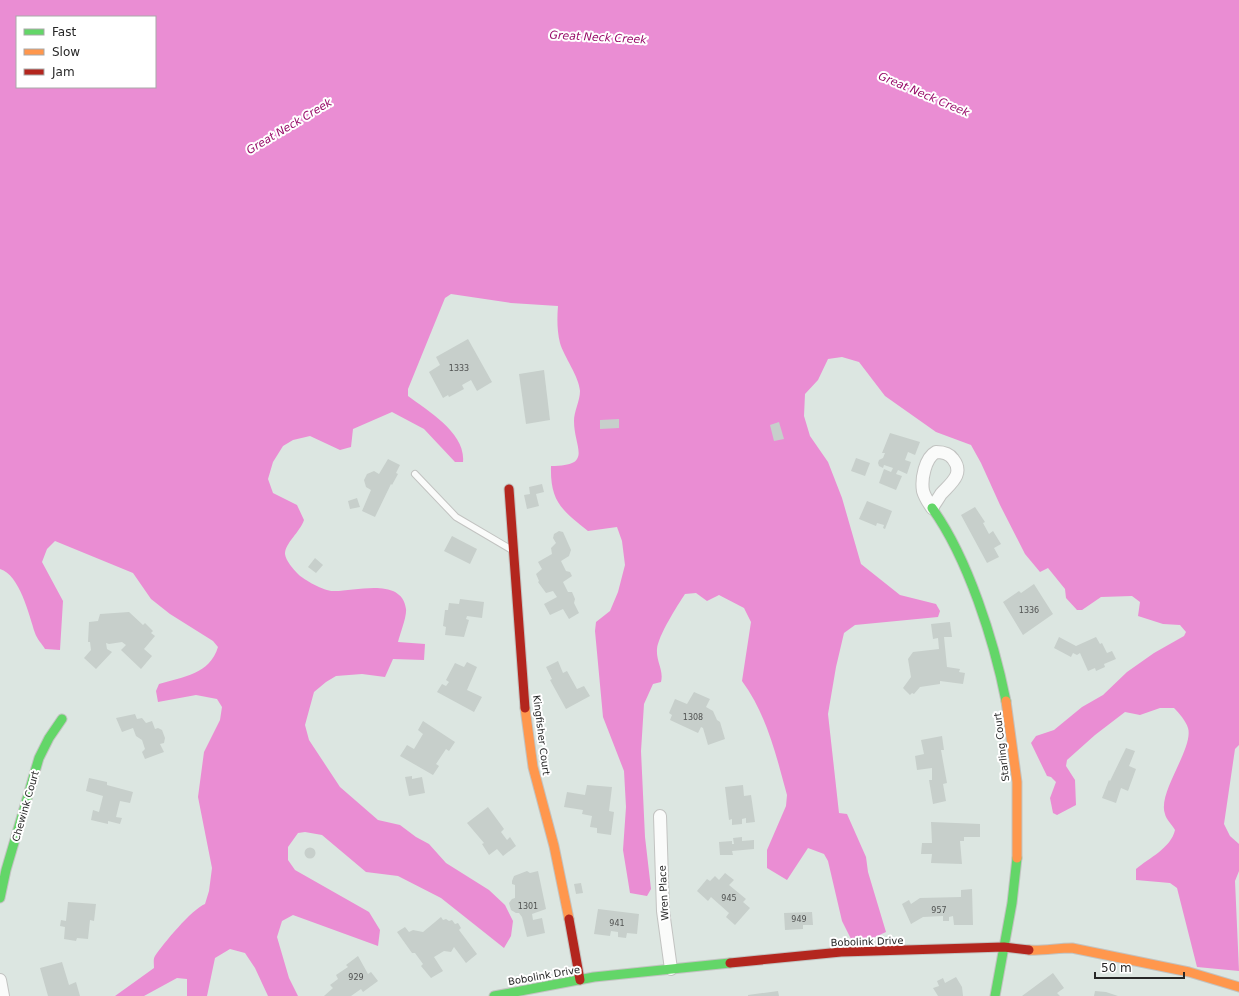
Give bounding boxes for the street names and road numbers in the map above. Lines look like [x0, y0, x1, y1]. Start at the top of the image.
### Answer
street label: Kingfisher Court [531, 694, 552, 776]
street label: Starling Court [992, 712, 1011, 782]
street label: Chewink Court [10, 769, 41, 843]
street label: Wren Place [657, 865, 670, 921]
street label: Bobolink Drive [830, 935, 904, 948]
street label: Bobolink Drive [507, 964, 581, 987]

